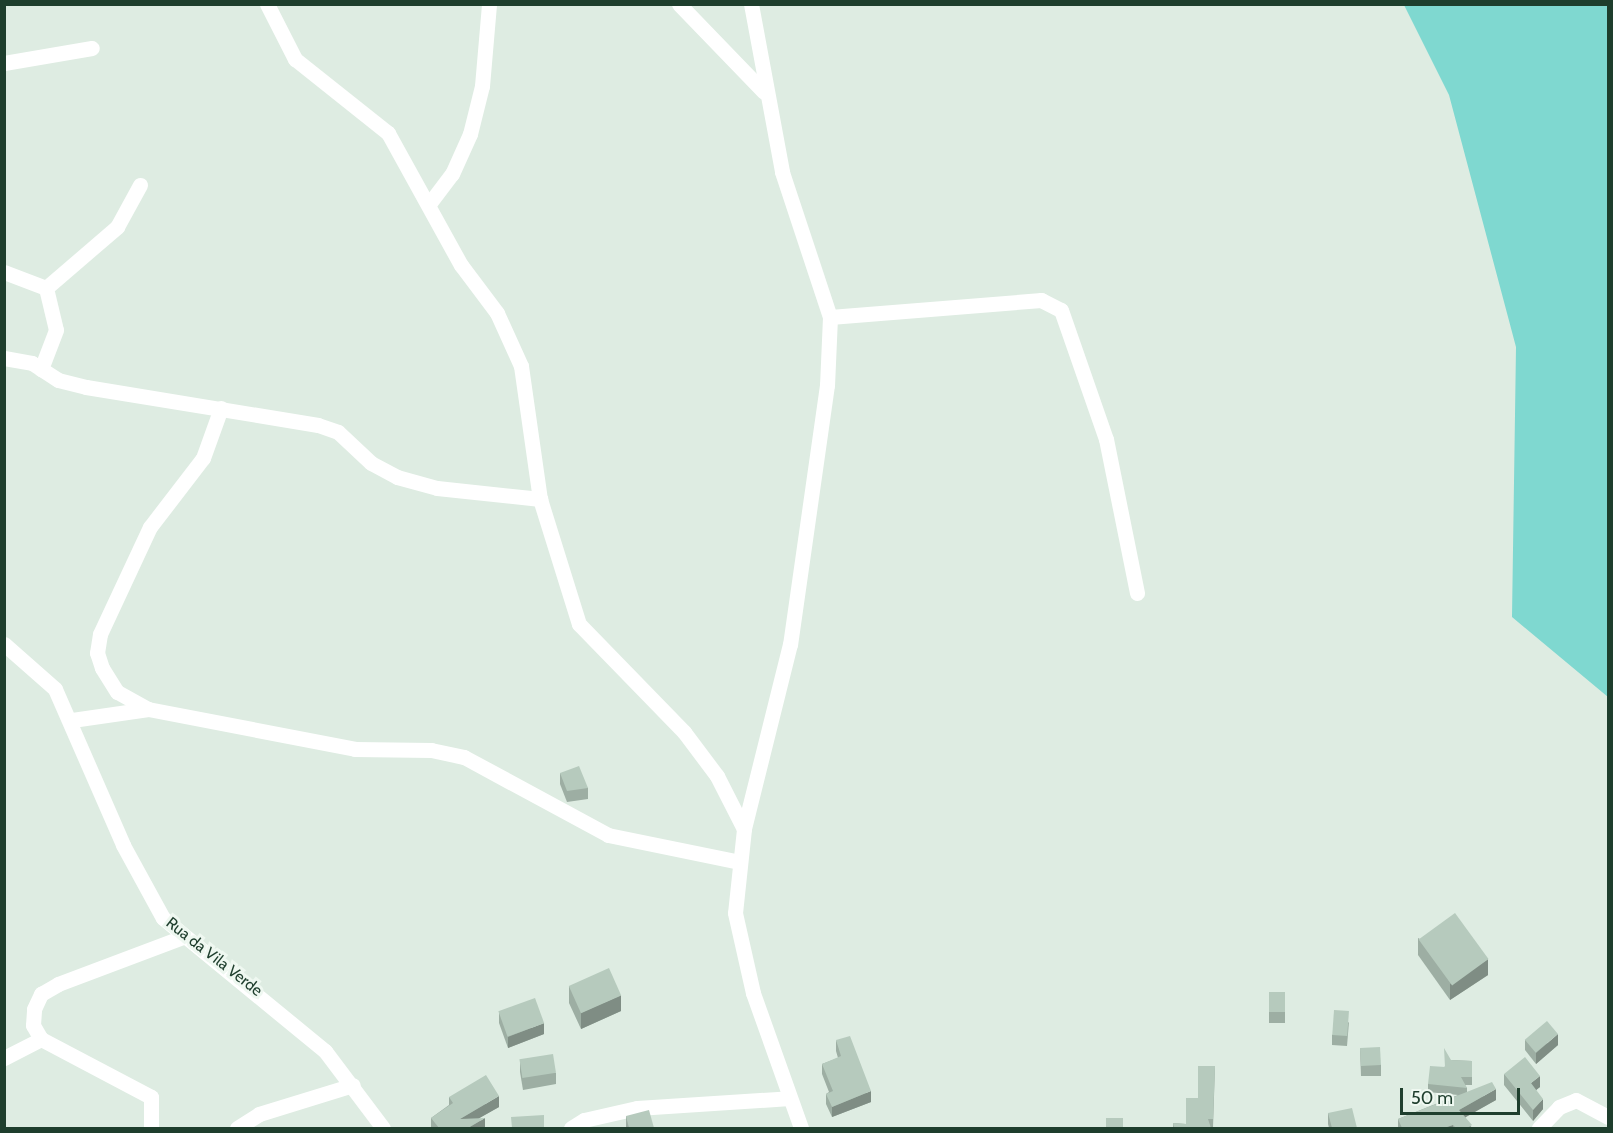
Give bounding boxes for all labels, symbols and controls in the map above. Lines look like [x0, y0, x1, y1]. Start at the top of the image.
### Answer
street label: Rua da Vila Verde [162, 913, 266, 1001]
scale bar [1403, 1076, 1523, 1114]
text: 50 m [1411, 1087, 1453, 1109]

